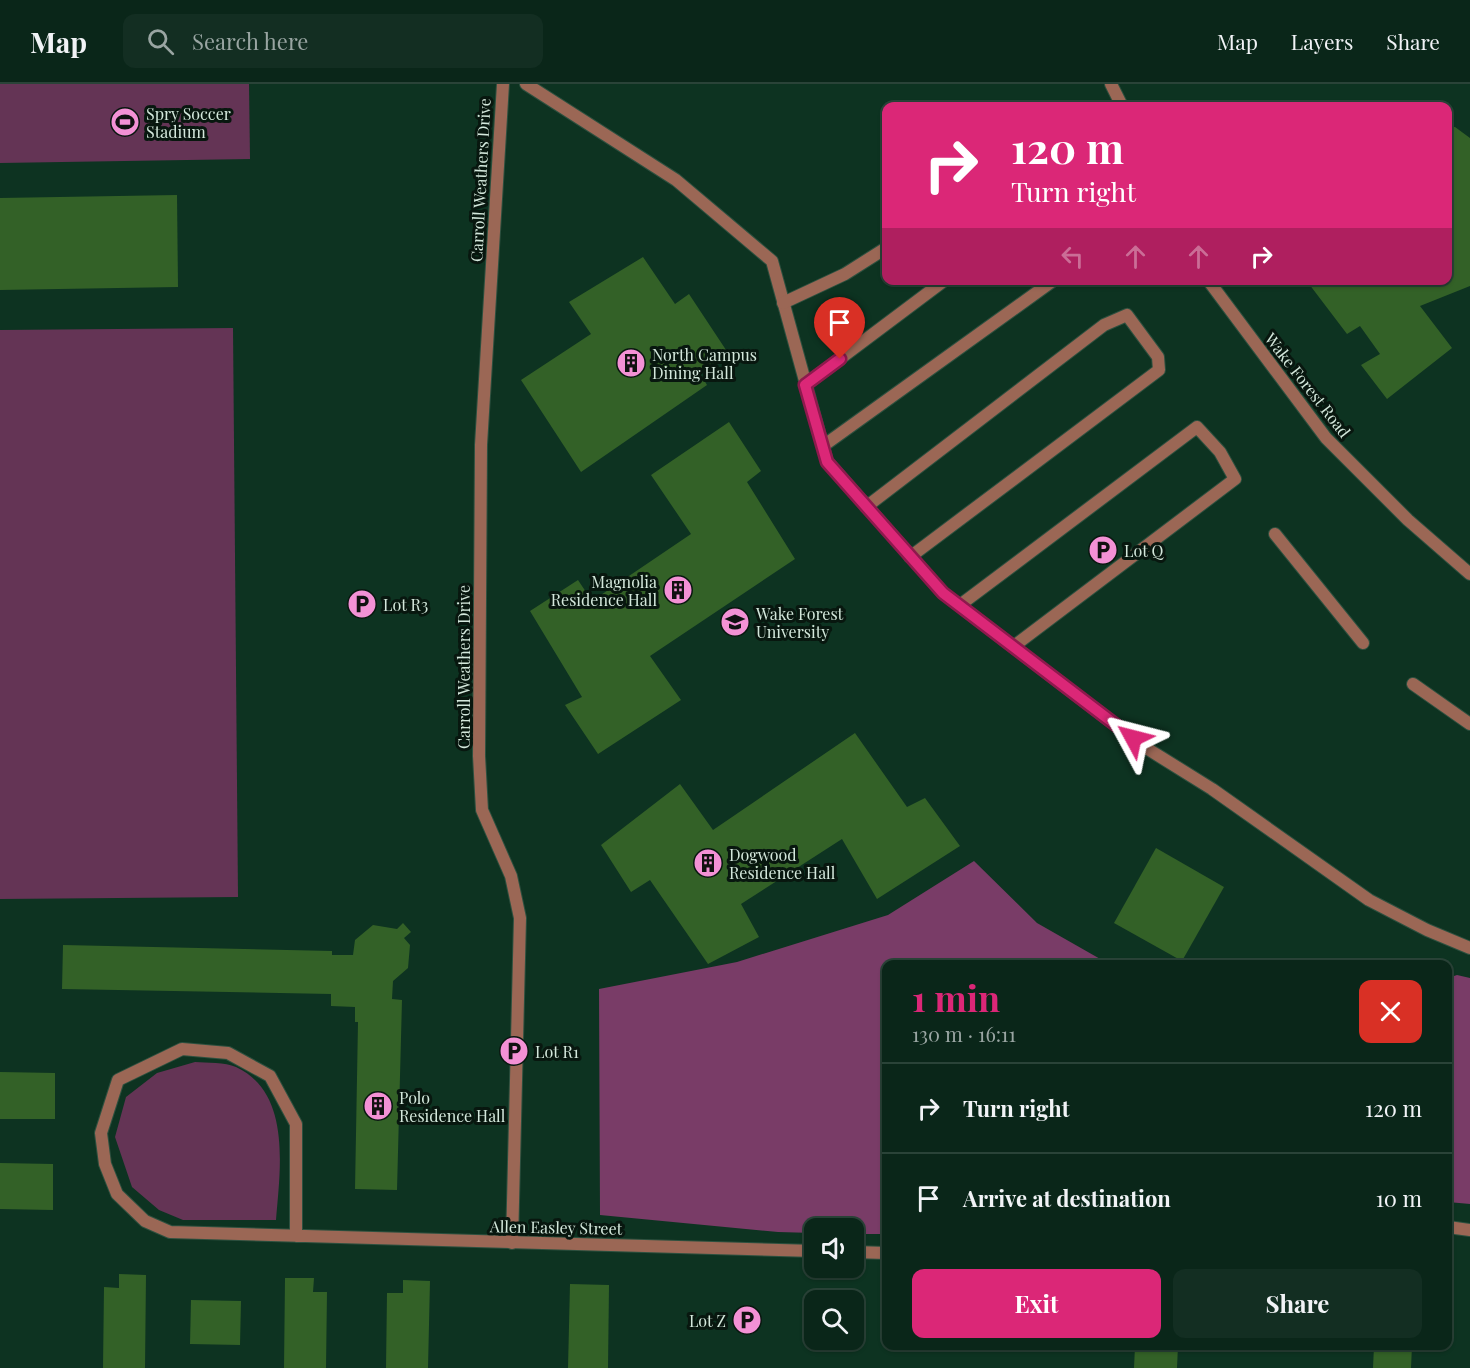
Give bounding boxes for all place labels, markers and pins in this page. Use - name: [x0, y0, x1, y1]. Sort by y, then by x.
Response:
- place label: Spry Soccer Stadium: [146, 103, 231, 142]
- sports icon: Spry Soccer Stadium: [109, 106, 141, 138]
- pin: [814, 297, 865, 359]
- place label: North Campus Dining Hall: [652, 344, 757, 383]
- building icon: North Campus Dining Hall: [615, 347, 647, 379]
- parking icon: Lot Q: [1087, 534, 1119, 566]
- place label: Lot Q: [1124, 540, 1165, 561]
- place label: Magnolia Residence Hall: [551, 571, 657, 610]
- building icon: Magnolia Residence Hall: [662, 574, 694, 606]
- parking icon: Lot R3: [346, 588, 378, 620]
- place label: Lot R3: [383, 594, 428, 615]
- place label: Wake Forest University: [755, 603, 844, 642]
- school or university icon: Wake Forest University: [719, 606, 751, 638]
- place label: Dogwood Residence Hall: [729, 844, 836, 883]
- building icon: Dogwood Residence Hall: [692, 847, 724, 879]
- parking icon: Lot R1: [498, 1035, 530, 1067]
- place label: Lot R1: [535, 1041, 579, 1062]
- place label: Polo Residence Hall: [399, 1087, 506, 1126]
- building icon: Polo Residence Hall: [362, 1090, 394, 1122]
- parking icon: Lot Z: [731, 1304, 763, 1336]
- place label: Lot Z: [689, 1310, 726, 1331]

